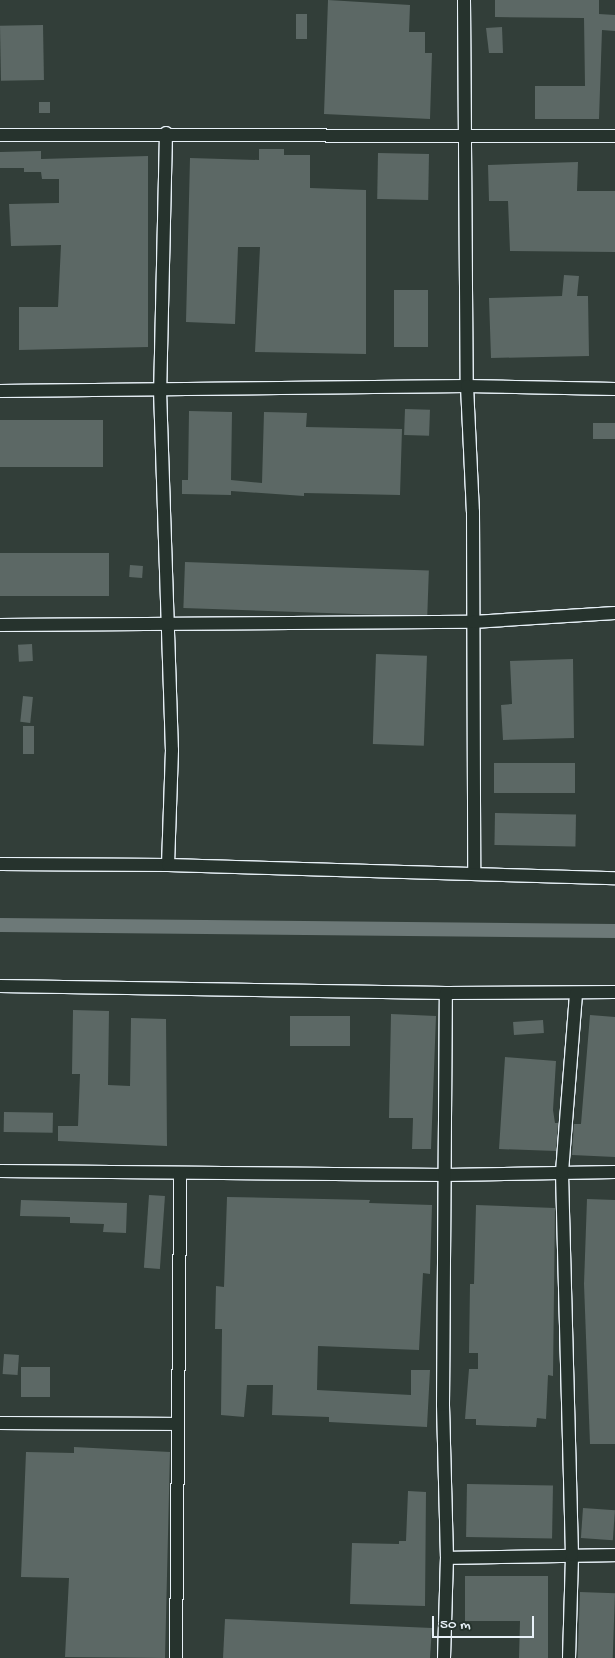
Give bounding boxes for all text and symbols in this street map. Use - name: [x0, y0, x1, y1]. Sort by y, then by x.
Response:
- scale bar: [435, 1606, 538, 1638]
- text: 50 m: [440, 1616, 471, 1634]

